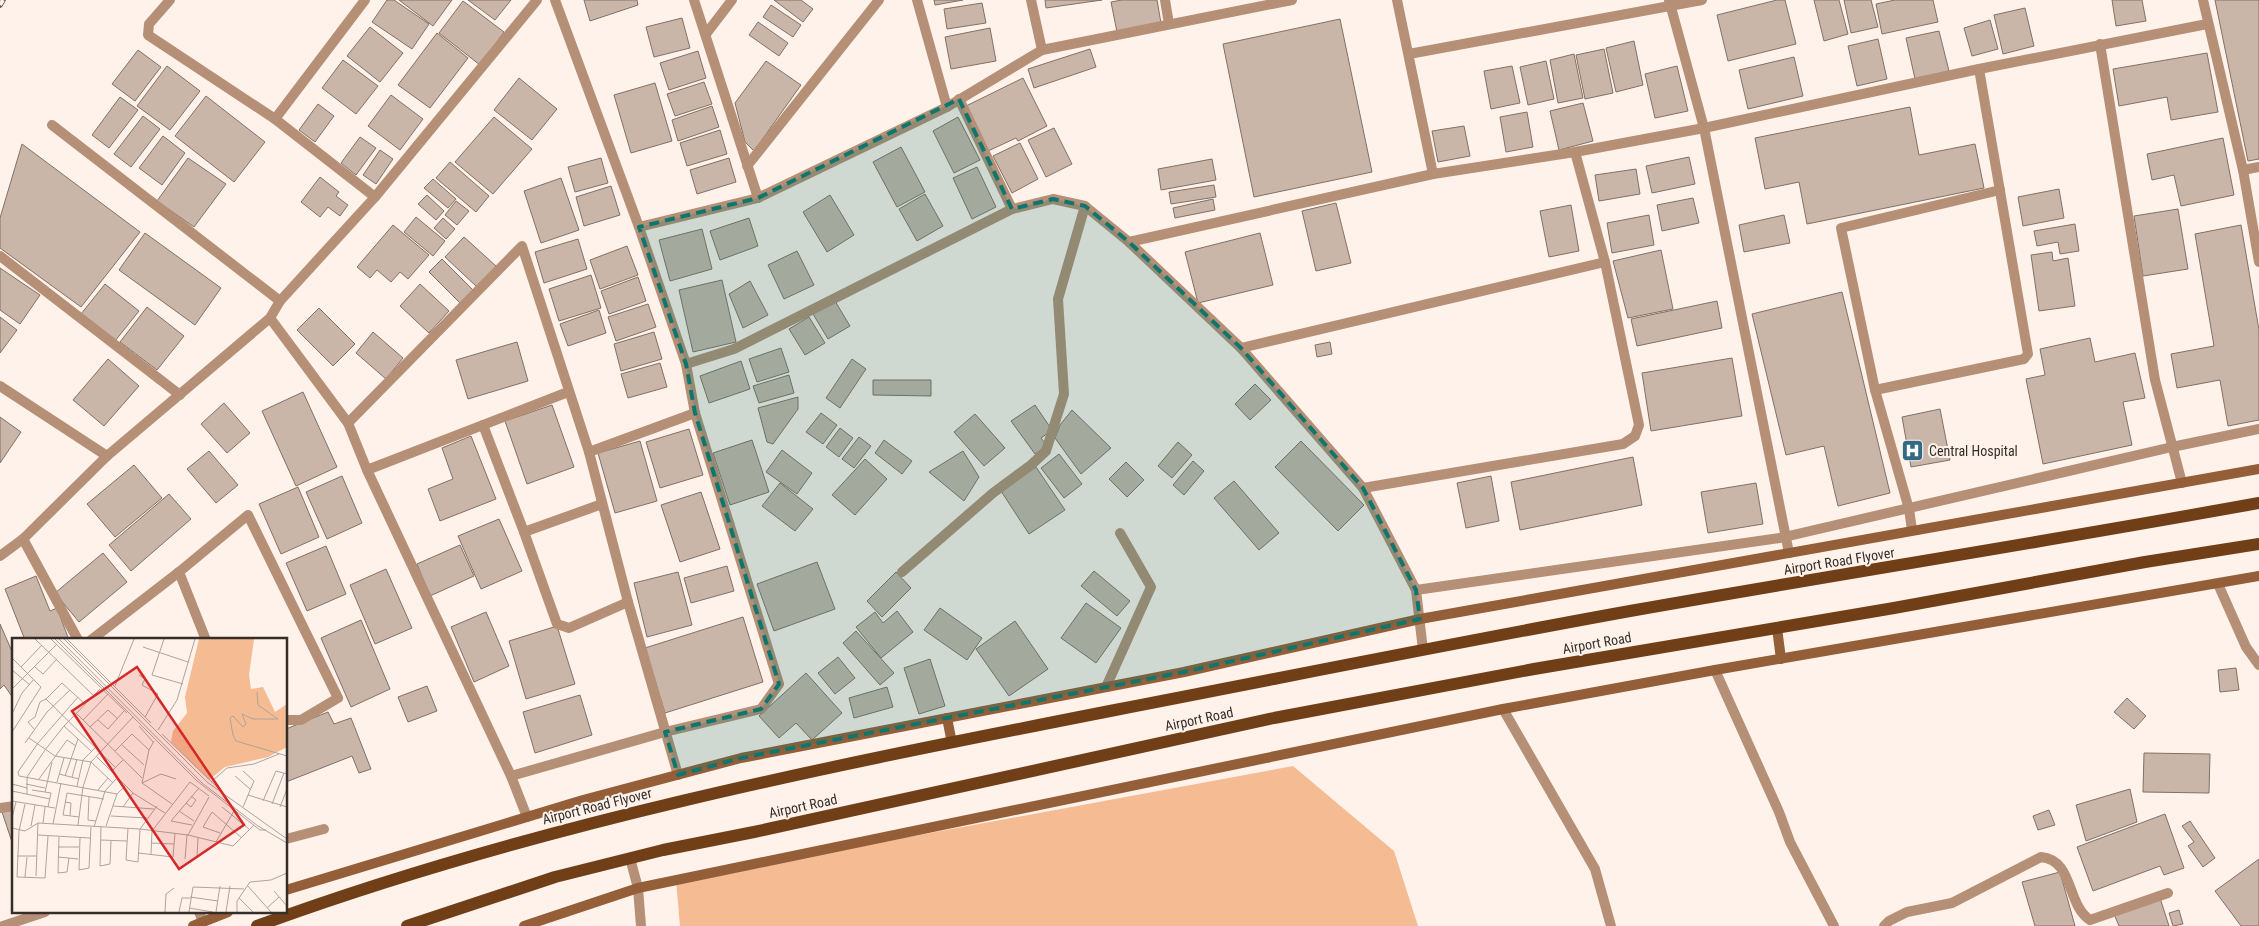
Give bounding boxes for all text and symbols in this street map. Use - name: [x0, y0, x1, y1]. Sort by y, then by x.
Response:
- hospital icon: Central Hospital: [1901, 439, 1925, 463]
- place label: Central Hospital: [1929, 443, 2018, 459]
- street label: Airport Road Flyover: [1782, 544, 1896, 578]
- street label: Airport Road: [1561, 629, 1633, 657]
- inset map: [12, 638, 288, 914]
- street label: Airport Road: [1163, 704, 1235, 734]
- street label: Airport Road Flyover: [541, 785, 653, 827]
- street label: Airport Road: [767, 791, 839, 821]

